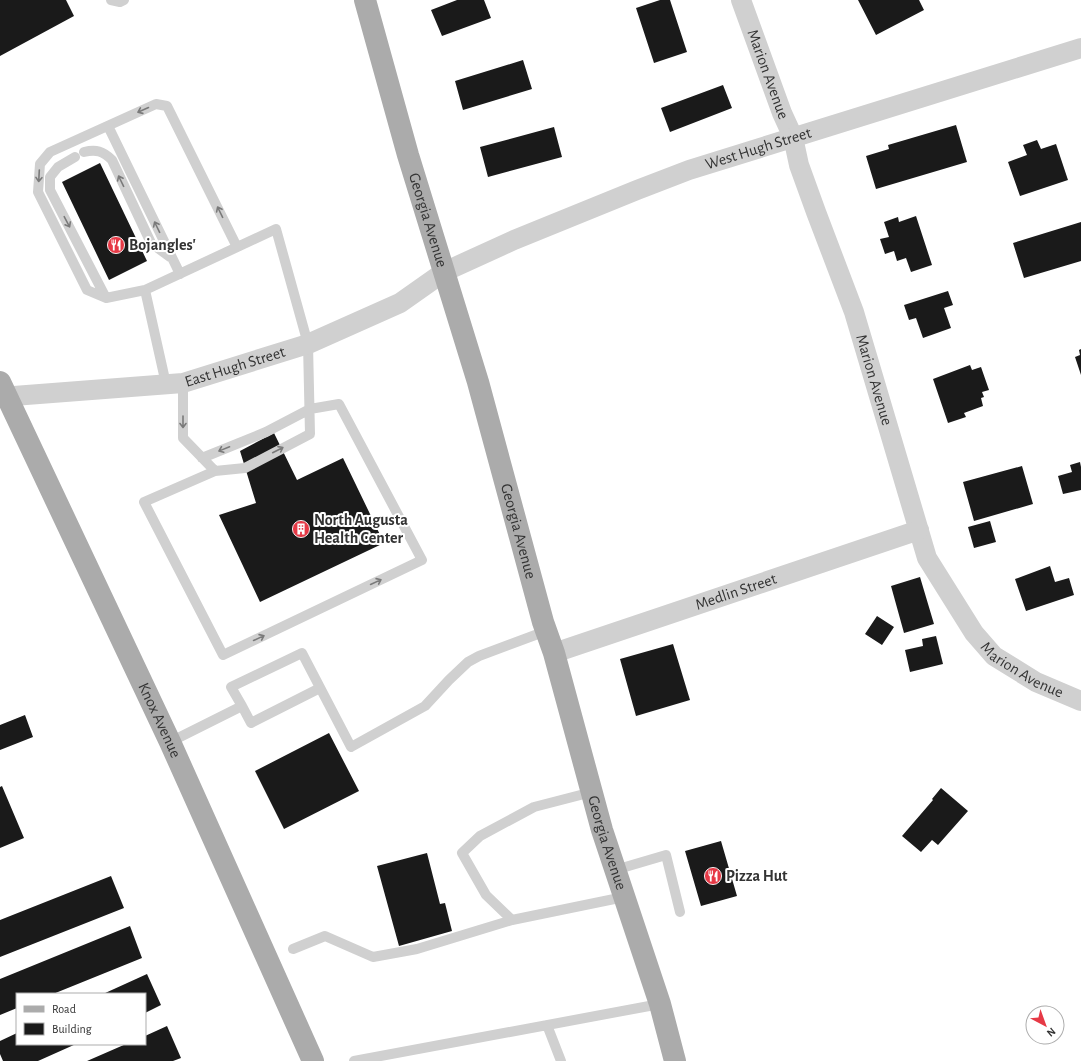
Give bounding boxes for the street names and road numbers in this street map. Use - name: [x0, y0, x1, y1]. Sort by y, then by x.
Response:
- street label: Marion Avenue: [744, 27, 792, 122]
- street label: West Hugh Street: [703, 124, 813, 172]
- street label: Georgia Avenue: [406, 171, 450, 269]
- street label: Marion Avenue: [853, 333, 895, 427]
- street label: East Hugh Street: [183, 344, 287, 390]
- street label: Georgia Avenue: [498, 482, 539, 581]
- street label: Medlin Street: [693, 571, 779, 613]
- street label: Marion Avenue: [978, 639, 1066, 701]
- street label: Knox Avenue: [135, 680, 184, 760]
- street label: Georgia Avenue: [585, 794, 629, 892]

